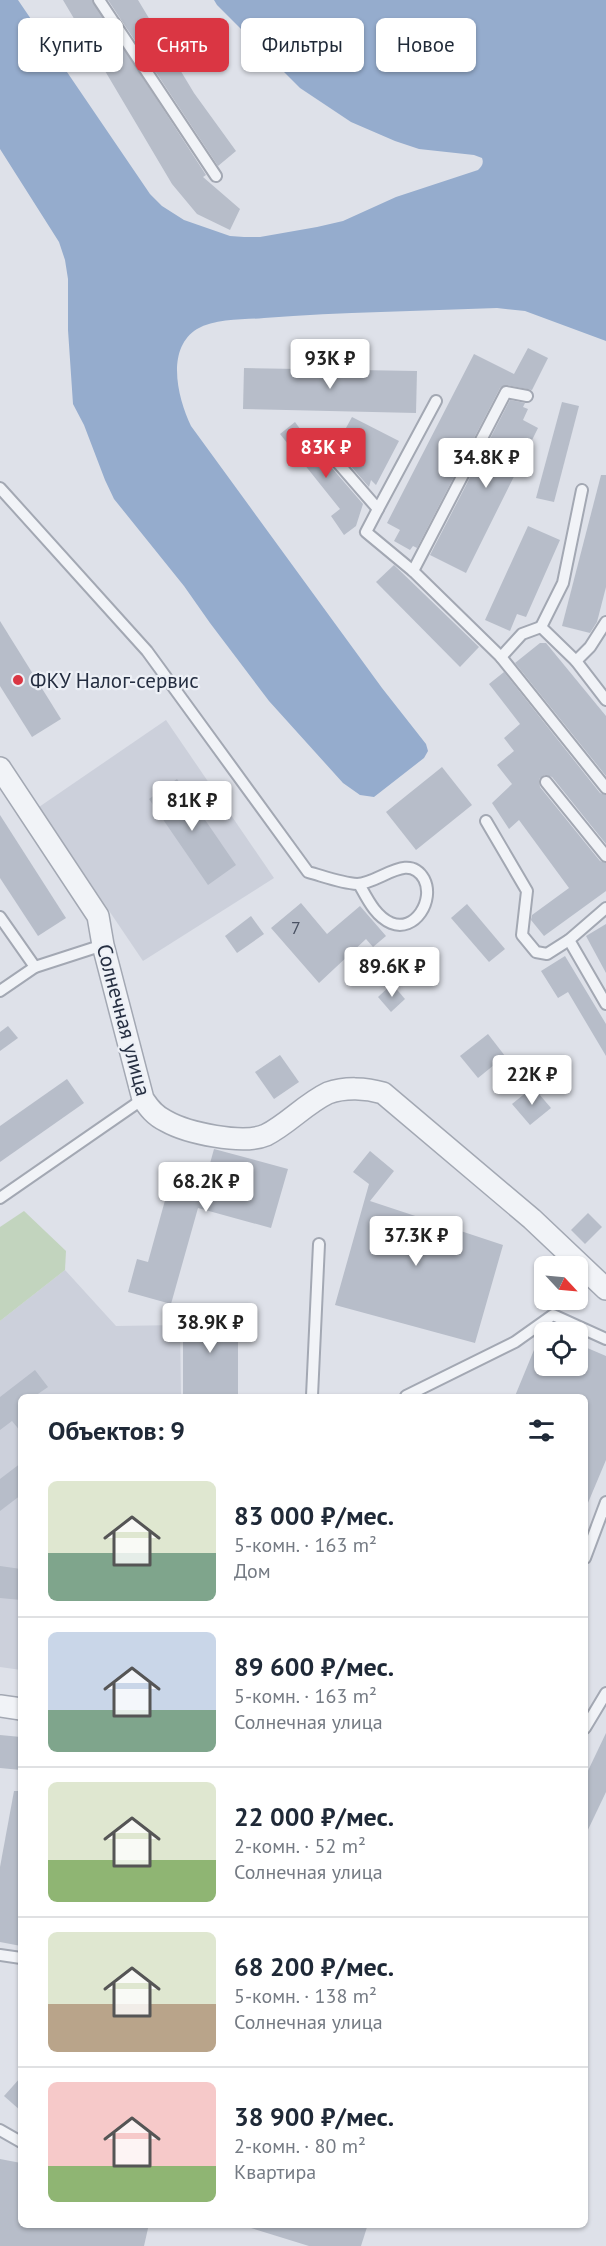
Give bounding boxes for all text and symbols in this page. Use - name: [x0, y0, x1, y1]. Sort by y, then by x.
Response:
- chip: Купить: [18, 18, 123, 72]
- chip: Снять: [135, 18, 229, 72]
- chip: Фильтры: [241, 18, 364, 72]
- chip: Новое: [376, 18, 476, 72]
- pin: 93K ₽: [288, 339, 372, 390]
- text: 93K ₽: [305, 345, 355, 371]
- pin: 83K ₽: [284, 428, 368, 479]
- text: 83K ₽: [301, 434, 351, 460]
- pin: 34.8K ₽: [431, 438, 541, 489]
- text: 34.8K ₽: [452, 444, 520, 470]
- place label: ФКУ Налог-сервис: [30, 667, 199, 694]
- marker: ФКУ Налог-сервис: [11, 673, 25, 687]
- pin: 81K ₽: [150, 781, 234, 832]
- text: 81K ₽: [167, 787, 217, 813]
- house number: 7: [291, 916, 301, 939]
- street label: Солнечная улица: [91, 941, 157, 1099]
- pin: 89.6K ₽: [337, 947, 447, 998]
- text: 89.6K ₽: [358, 953, 426, 979]
- pin: 22K ₽: [490, 1055, 574, 1106]
- text: 22K ₽: [507, 1061, 557, 1087]
- pin: 68.2K ₽: [151, 1162, 261, 1213]
- text: 68.2K ₽: [172, 1168, 240, 1194]
- pin: 37.3K ₽: [361, 1216, 471, 1267]
- text: 37.3K ₽: [384, 1222, 448, 1248]
- north arrow: [534, 1256, 588, 1310]
- map controls: [534, 1256, 588, 1376]
- pin: 38.9K ₽: [155, 1303, 265, 1354]
- text: 38.9K ₽: [176, 1309, 244, 1335]
- button: locate: [534, 1322, 588, 1376]
- text: Объектов: 9: [48, 1414, 185, 1447]
- icon: filters: [525, 1414, 558, 1447]
- text: 83 000 ₽/мес.: [234, 1499, 394, 1532]
- icon: home: [96, 1505, 168, 1577]
- text: 5-комн. · 163 m²: [234, 1532, 377, 1558]
- text: Дом: [234, 1558, 271, 1584]
- text: 89 600 ₽/мес.: [234, 1650, 394, 1683]
- icon: home: [96, 1656, 168, 1728]
- text: 5-комн. · 163 m²: [234, 1683, 377, 1709]
- text: Солнечная улица: [234, 1709, 383, 1735]
- text: 22 000 ₽/мес.: [234, 1800, 394, 1833]
- icon: home: [96, 1806, 168, 1878]
- text: 2-комн. · 52 m²: [234, 1833, 366, 1859]
- text: Солнечная улица: [234, 1859, 383, 1885]
- text: 68 200 ₽/мес.: [234, 1950, 394, 1983]
- icon: home: [96, 1956, 168, 2028]
- text: 5-комн. · 138 m²: [234, 1983, 377, 2009]
- text: Солнечная улица: [234, 2009, 383, 2035]
- text: 38 900 ₽/мес.: [234, 2100, 394, 2133]
- icon: home: [96, 2106, 168, 2178]
- text: 2-комн. · 80 m²: [234, 2133, 366, 2159]
- text: Квартира: [234, 2159, 316, 2185]

